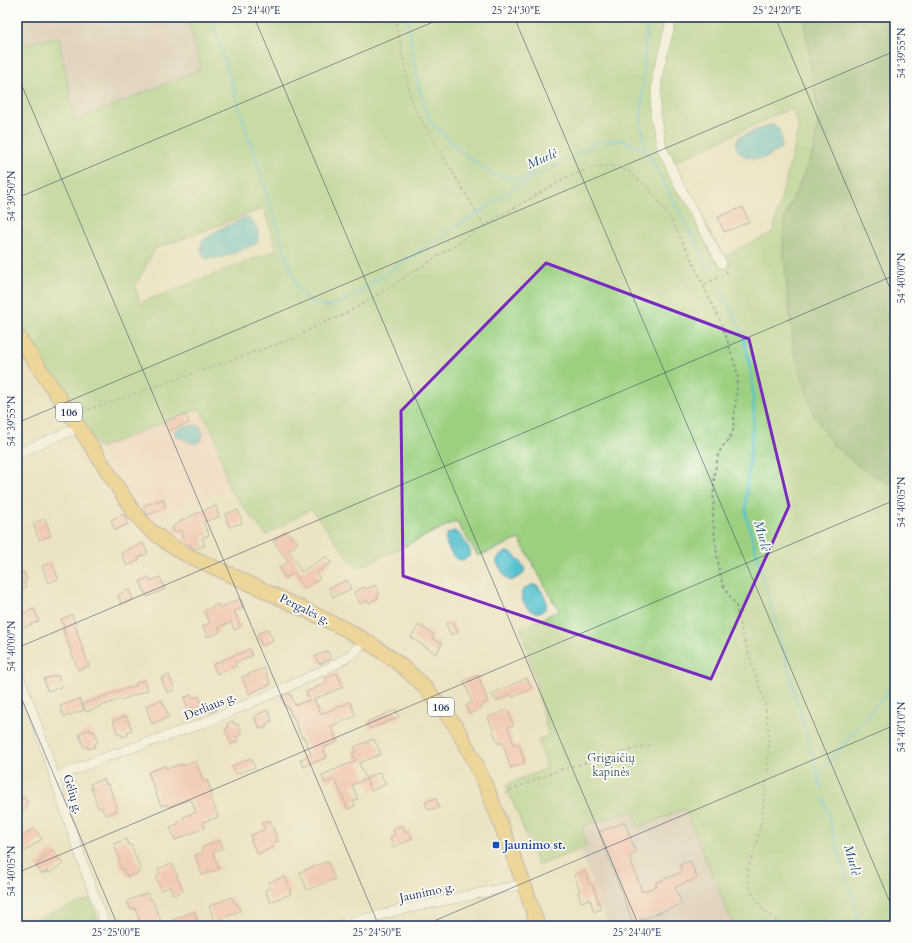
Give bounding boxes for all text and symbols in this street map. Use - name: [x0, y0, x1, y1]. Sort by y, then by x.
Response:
- text: 25°24'40"E: [232, 4, 280, 18]
- text: 25°24'30"E: [492, 4, 540, 18]
- text: 25°24'20"E: [753, 4, 801, 18]
- text: 54°39'55"N: [895, 27, 909, 78]
- water label: Murlė: [524, 144, 561, 174]
- text: 54°39'50"N: [5, 170, 19, 221]
- text: 54°40'00"N: [895, 252, 909, 303]
- text: 54°39'55"N: [5, 395, 19, 446]
- road number: 106: [56, 403, 82, 421]
- text: 54°40'05"N: [895, 476, 909, 527]
- water label: Murlė: [749, 518, 775, 554]
- street label: Pergalės g.: [277, 590, 333, 628]
- text: 54°40'00"N: [5, 620, 19, 671]
- street label: Derliaus g.: [182, 688, 238, 724]
- road number: 106: [428, 698, 454, 716]
- text: 54°40'10"N: [895, 701, 909, 752]
- park label: Grigaičių kapinės: [587, 750, 635, 780]
- street label: Gėlių g.: [59, 772, 87, 816]
- place label: Jaunimo st.: [502, 837, 566, 853]
- marker: Jaunimo st.: [491, 840, 501, 850]
- water label: Murlė: [839, 842, 865, 879]
- text: 54°40'05"N: [5, 845, 19, 896]
- street label: Jaunimo g.: [396, 878, 456, 906]
- text: 25°25'00"E: [92, 926, 140, 940]
- text: 25°24'50"E: [353, 926, 401, 940]
- text: 25°24'40"E: [613, 926, 661, 940]

